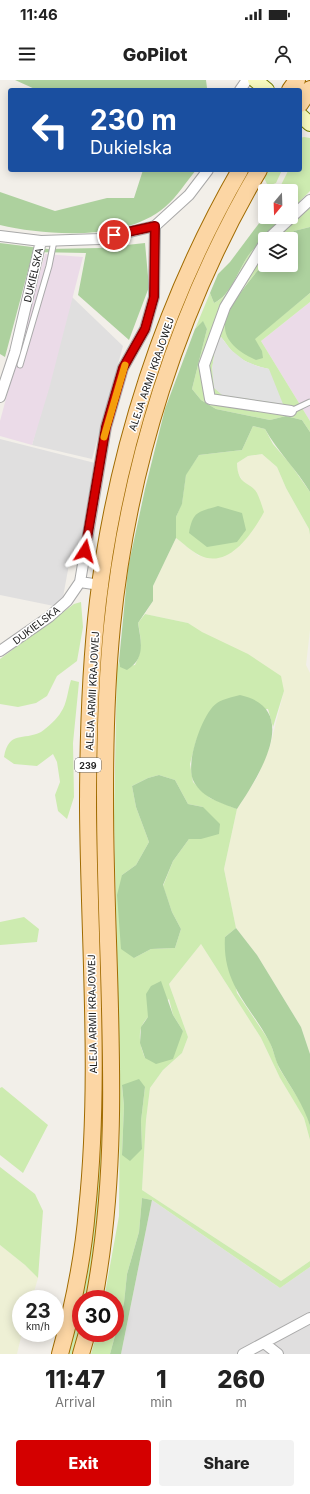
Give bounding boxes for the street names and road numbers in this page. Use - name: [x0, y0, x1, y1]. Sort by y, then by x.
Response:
- street label: DUKIELSKA: [21, 246, 45, 304]
- street label: ALEJA ARMII KRAJOWEJ: [126, 316, 176, 432]
- street label: DUKIELSKA: [10, 603, 62, 647]
- street label: ALEJA ARMII KRAJOWEJ: [83, 631, 101, 751]
- road number: 239: [75, 758, 101, 772]
- street label: ALEJA ARMII KRAJOWEJ: [85, 954, 99, 1074]

